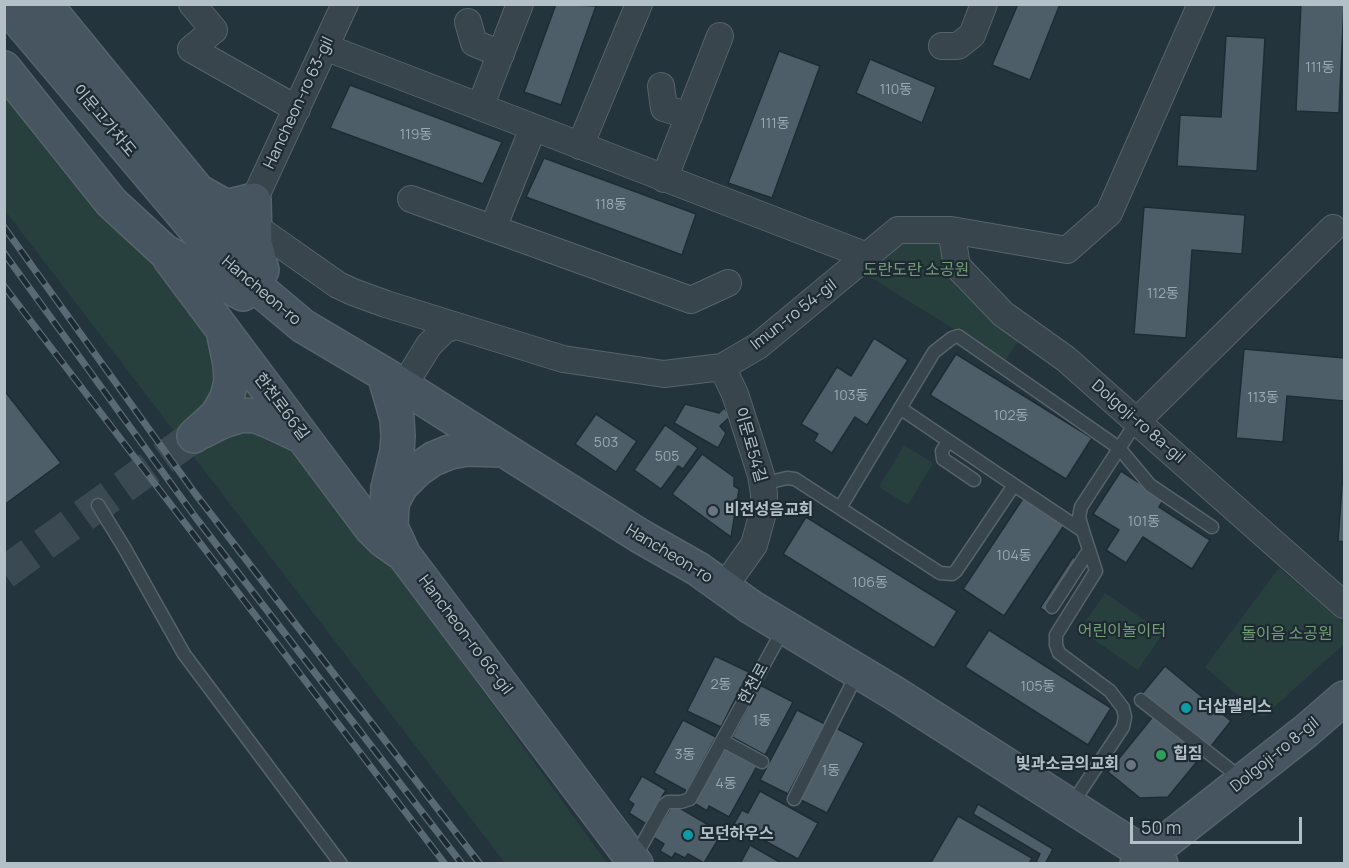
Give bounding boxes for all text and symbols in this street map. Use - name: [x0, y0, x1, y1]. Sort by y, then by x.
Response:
- street label: Hancheon-ro 63-gil: [260, 34, 338, 172]
- house number: 111동: [1305, 60, 1335, 76]
- street label: 이문고가차도: [68, 81, 140, 161]
- house number: 110동: [880, 82, 912, 98]
- house number: 111동: [760, 116, 790, 132]
- house number: 119동: [400, 127, 432, 143]
- house number: 118동: [595, 197, 627, 213]
- street label: Hancheon-ro: [217, 252, 305, 330]
- park label: 도란도란 소공원: [863, 261, 969, 281]
- street label: Imun-ro 54-gil: [747, 276, 841, 354]
- house number: 112동: [1147, 286, 1179, 302]
- street label: 한천로66길: [250, 370, 312, 444]
- street label: Dolgoji-ro 8a-gil: [1087, 376, 1189, 468]
- house number: 103동: [834, 388, 868, 404]
- house number: 113동: [1247, 390, 1279, 406]
- street label: 이문로54길: [730, 405, 770, 485]
- house number: 102동: [994, 408, 1028, 424]
- house number: 503: [594, 435, 618, 451]
- house number: 505: [655, 449, 679, 465]
- place label: 비전성음교회: [725, 501, 813, 521]
- marker: 비전성음교회: [706, 504, 720, 518]
- house number: 101동: [1128, 514, 1160, 530]
- street label: Hancheon-ro: [622, 521, 716, 587]
- house number: 104동: [996, 548, 1032, 564]
- street label: Hancheon-ro 66-gil: [414, 572, 516, 698]
- house number: 106동: [852, 575, 888, 591]
- park label: 어린이놀이터: [1078, 622, 1166, 642]
- park label: 돌이음 소공원: [1241, 625, 1333, 645]
- street label: 한천로: [735, 660, 773, 708]
- house number: 2동: [711, 677, 731, 693]
- house number: 105동: [1021, 679, 1055, 695]
- place label: 더샵팰리스: [1198, 698, 1272, 718]
- marker: 더샵팰리스: [1179, 701, 1193, 715]
- house number: 1동: [753, 713, 771, 729]
- street label: Dolgoji-ro 8-gil: [1227, 713, 1323, 797]
- place label: 힙짐: [1173, 745, 1202, 765]
- house number: 3동: [675, 747, 695, 763]
- marker: 힙짐: [1154, 748, 1168, 762]
- place label: 빛과소금의교회: [1016, 755, 1119, 775]
- marker: 빛과소금의교회: [1124, 758, 1138, 772]
- house number: 1동: [822, 763, 840, 779]
- house number: 4동: [715, 776, 737, 792]
- scale bar: [1133, 805, 1306, 843]
- text: 50 m: [1141, 815, 1181, 839]
- place label: 모던하우스: [700, 825, 774, 845]
- marker: 모던하우스: [681, 828, 695, 842]

